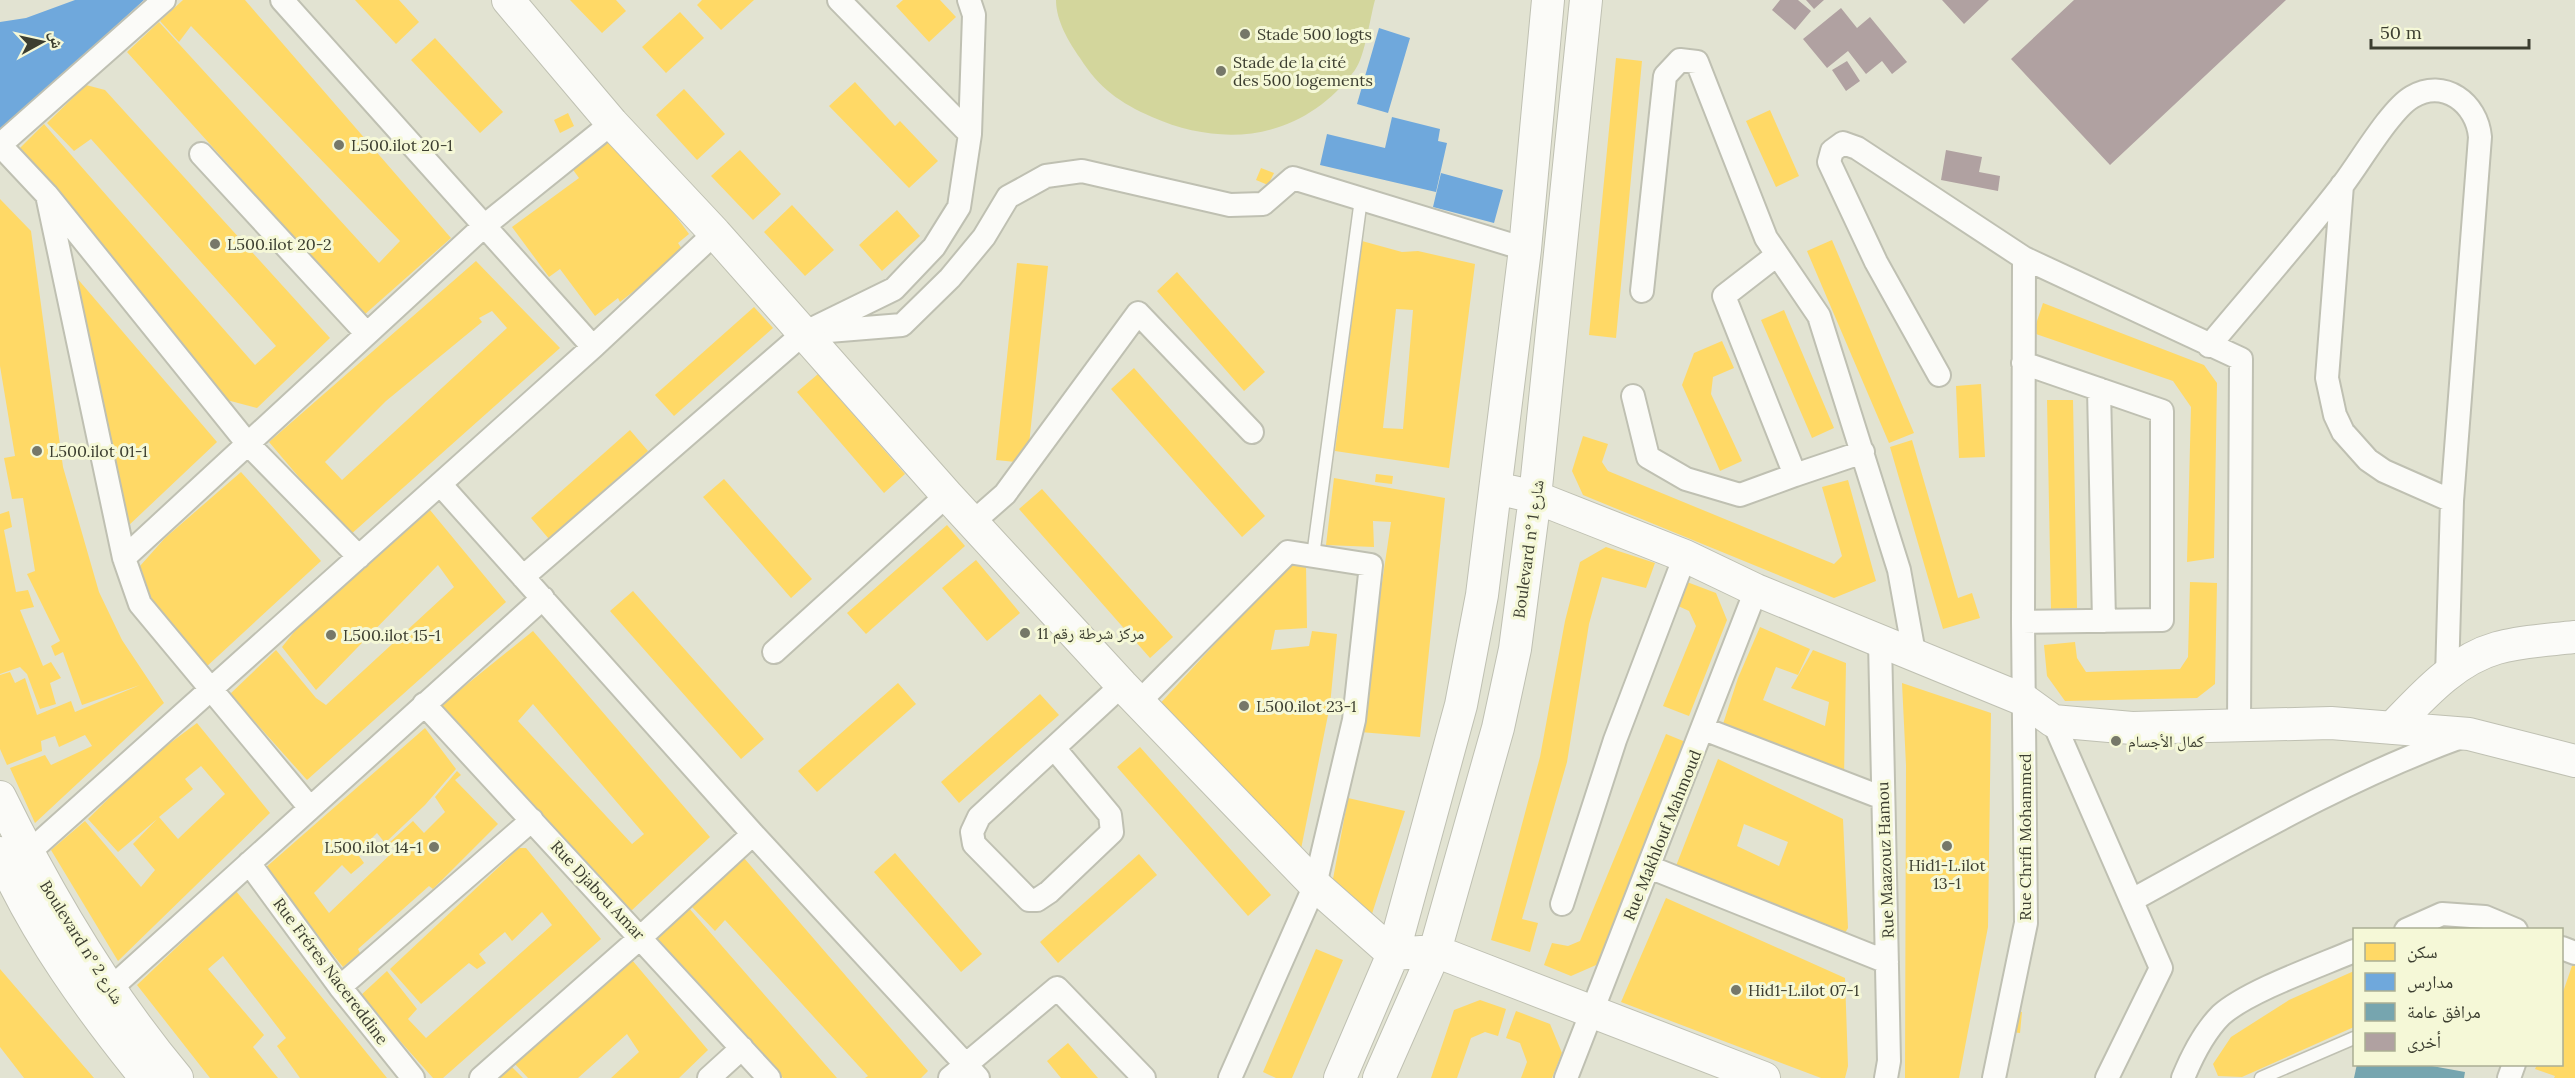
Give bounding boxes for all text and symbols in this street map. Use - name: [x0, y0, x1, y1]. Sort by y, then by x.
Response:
- north arrow: [12, 12, 72, 72]
- scale bar: [2371, 12, 2528, 50]
- text: 50 m: [2380, 21, 2422, 44]
- place label: Stade 500 logts: [1257, 24, 1372, 44]
- marker: Stade 500 logts: [1238, 27, 1252, 41]
- text: ش: [46, 30, 68, 50]
- place label: Stade de la cité des 500 logements: [1233, 52, 1373, 90]
- marker: Stade de la cité des 500 logements: [1214, 64, 1228, 78]
- place label: L500.ilot 20-1: [351, 135, 453, 155]
- marker: L500.ilot 20-1: [332, 138, 346, 152]
- place label: L500.ilot 20-2: [227, 234, 332, 254]
- marker: L500.ilot 20-2: [208, 237, 222, 251]
- place label: L500.ilot 01-1: [49, 441, 148, 461]
- marker: L500.ilot 01-1: [30, 444, 44, 458]
- street label: Boulevard n° شارع 1: [1508, 479, 1549, 620]
- place label: مركز شرطة رقم 11: [1037, 623, 1144, 644]
- place label: L500.ilot 15-1: [343, 625, 441, 645]
- marker: مركز شرطة رقم 11: [1018, 626, 1032, 640]
- marker: L500.ilot 15-1: [324, 628, 338, 642]
- place label: L500.ilot 23-1: [1256, 696, 1357, 716]
- marker: L500.ilot 23-1: [1237, 699, 1251, 713]
- place label: كمال الأجسام: [2128, 731, 2204, 752]
- marker: كمال الأجسام: [2109, 734, 2123, 748]
- street label: Rue Makhlouf Mahmoud: [1619, 747, 1705, 923]
- street label: Rue Chrifi Mohammed: [2015, 753, 2035, 921]
- street label: Rue Maazouz Hamou: [1872, 781, 1898, 939]
- street label: Rue Djabou Amar: [547, 836, 649, 944]
- place label: L500.ilot 14-1: [324, 837, 422, 857]
- marker: Hid1-L.ilot 13-1: [1940, 839, 1954, 853]
- marker: L500.ilot 14-1: [427, 840, 441, 854]
- place label: Hid1-L.ilot 13-1: [1908, 855, 1986, 893]
- street label: Boulevard n° شارع 2: [35, 876, 128, 1008]
- street label: Rue Fréres Nacereddine: [269, 894, 393, 1049]
- legend: [2353, 928, 2563, 1066]
- text: سكن: [2407, 940, 2438, 963]
- text: مدارس: [2407, 970, 2453, 993]
- place label: Hid1-L.ilot 07-1: [1748, 980, 1859, 1000]
- marker: Hid1-L.ilot 07-1: [1729, 983, 1743, 997]
- text: مرافق عامة: [2407, 1000, 2481, 1023]
- text: أخرى: [2407, 1030, 2441, 1053]

